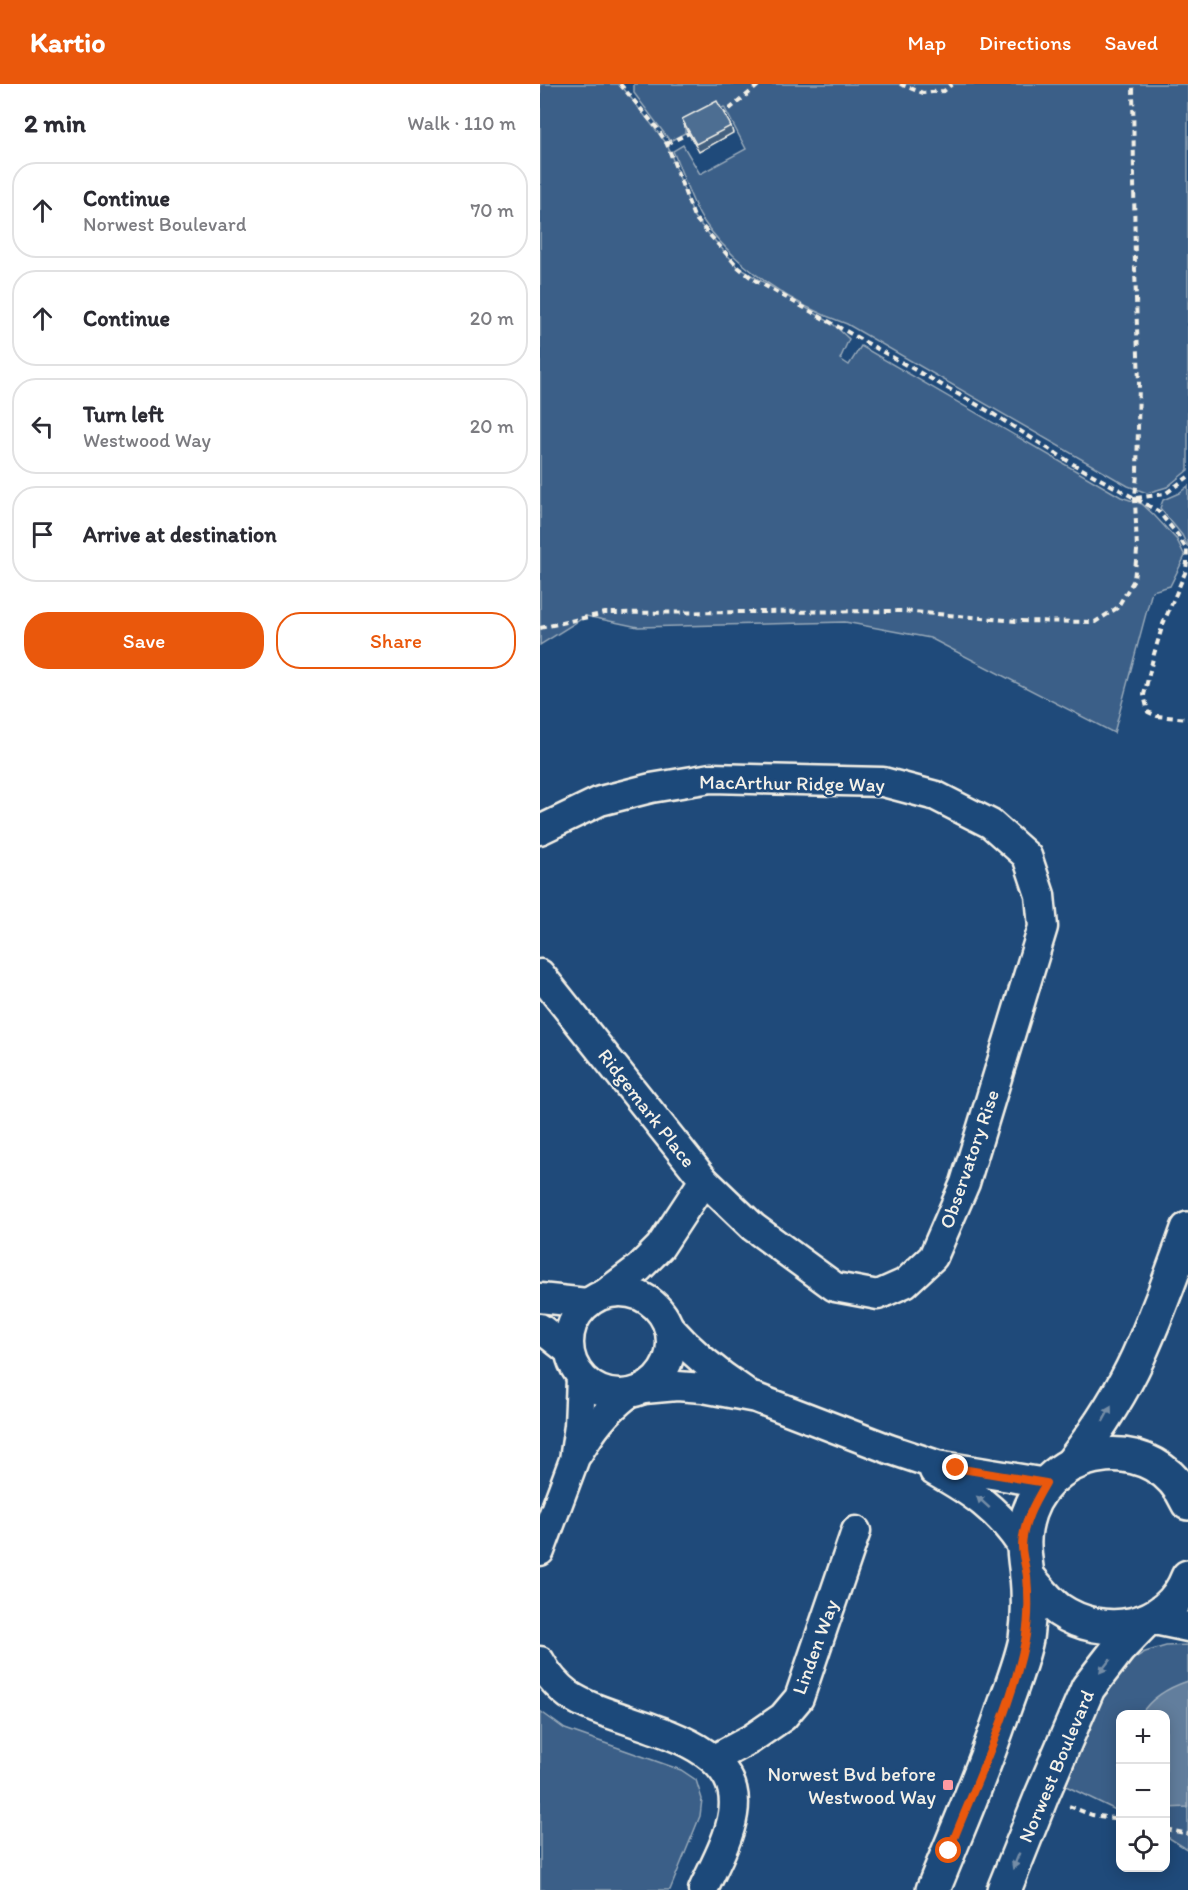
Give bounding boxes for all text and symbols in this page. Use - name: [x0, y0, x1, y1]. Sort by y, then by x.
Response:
- text: Kartio: [30, 25, 105, 59]
- text: Map: [908, 30, 946, 55]
- text: Directions: [979, 30, 1071, 55]
- text: Saved: [1104, 30, 1158, 55]
- text: 2 min: [24, 107, 86, 139]
- text: Walk · 110 m: [407, 111, 516, 135]
- text: Continue: [83, 185, 170, 212]
- icon: ahead: [26, 194, 59, 227]
- text: 70 m: [470, 198, 514, 222]
- text: Norwest Boulevard: [83, 212, 246, 236]
- icon: ahead: [26, 302, 59, 335]
- text: Continue: [83, 305, 170, 332]
- text: 20 m: [470, 306, 514, 330]
- text: Turn left: [83, 401, 164, 428]
- icon: left: [26, 410, 59, 443]
- text: 20 m: [470, 414, 514, 438]
- text: Westwood Way: [83, 428, 211, 452]
- icon: arrive: [26, 518, 59, 551]
- text: Arrive at destination: [83, 521, 277, 548]
- button: Save: [24, 612, 264, 669]
- button: Share: [276, 612, 516, 669]
- street label: MacArthur Ridge Way: [699, 769, 886, 797]
- street label: Ridgemark Place: [593, 1044, 701, 1172]
- street label: Observatory Rise: [934, 1086, 1004, 1232]
- one-way arrow: [1102, 1405, 1112, 1422]
- route end: [942, 1454, 968, 1480]
- one-way arrow: [976, 1496, 990, 1510]
- street label: Linden Way: [787, 1596, 843, 1698]
- one-way arrow: [1099, 1658, 1111, 1673]
- street label: Norwest Boulevard: [1013, 1686, 1099, 1846]
- map controls: [1116, 1710, 1170, 1872]
- button: +: [1116, 1710, 1170, 1764]
- place label: Norwest Bvd before Westwood Way: [767, 1762, 937, 1809]
- button: −: [1116, 1764, 1170, 1818]
- marker: Norwest Bvd before Westwood Way: [941, 1778, 955, 1792]
- button: locate: [1116, 1818, 1170, 1872]
- route start: [935, 1837, 961, 1863]
- one-way arrow: [1010, 1853, 1020, 1871]

